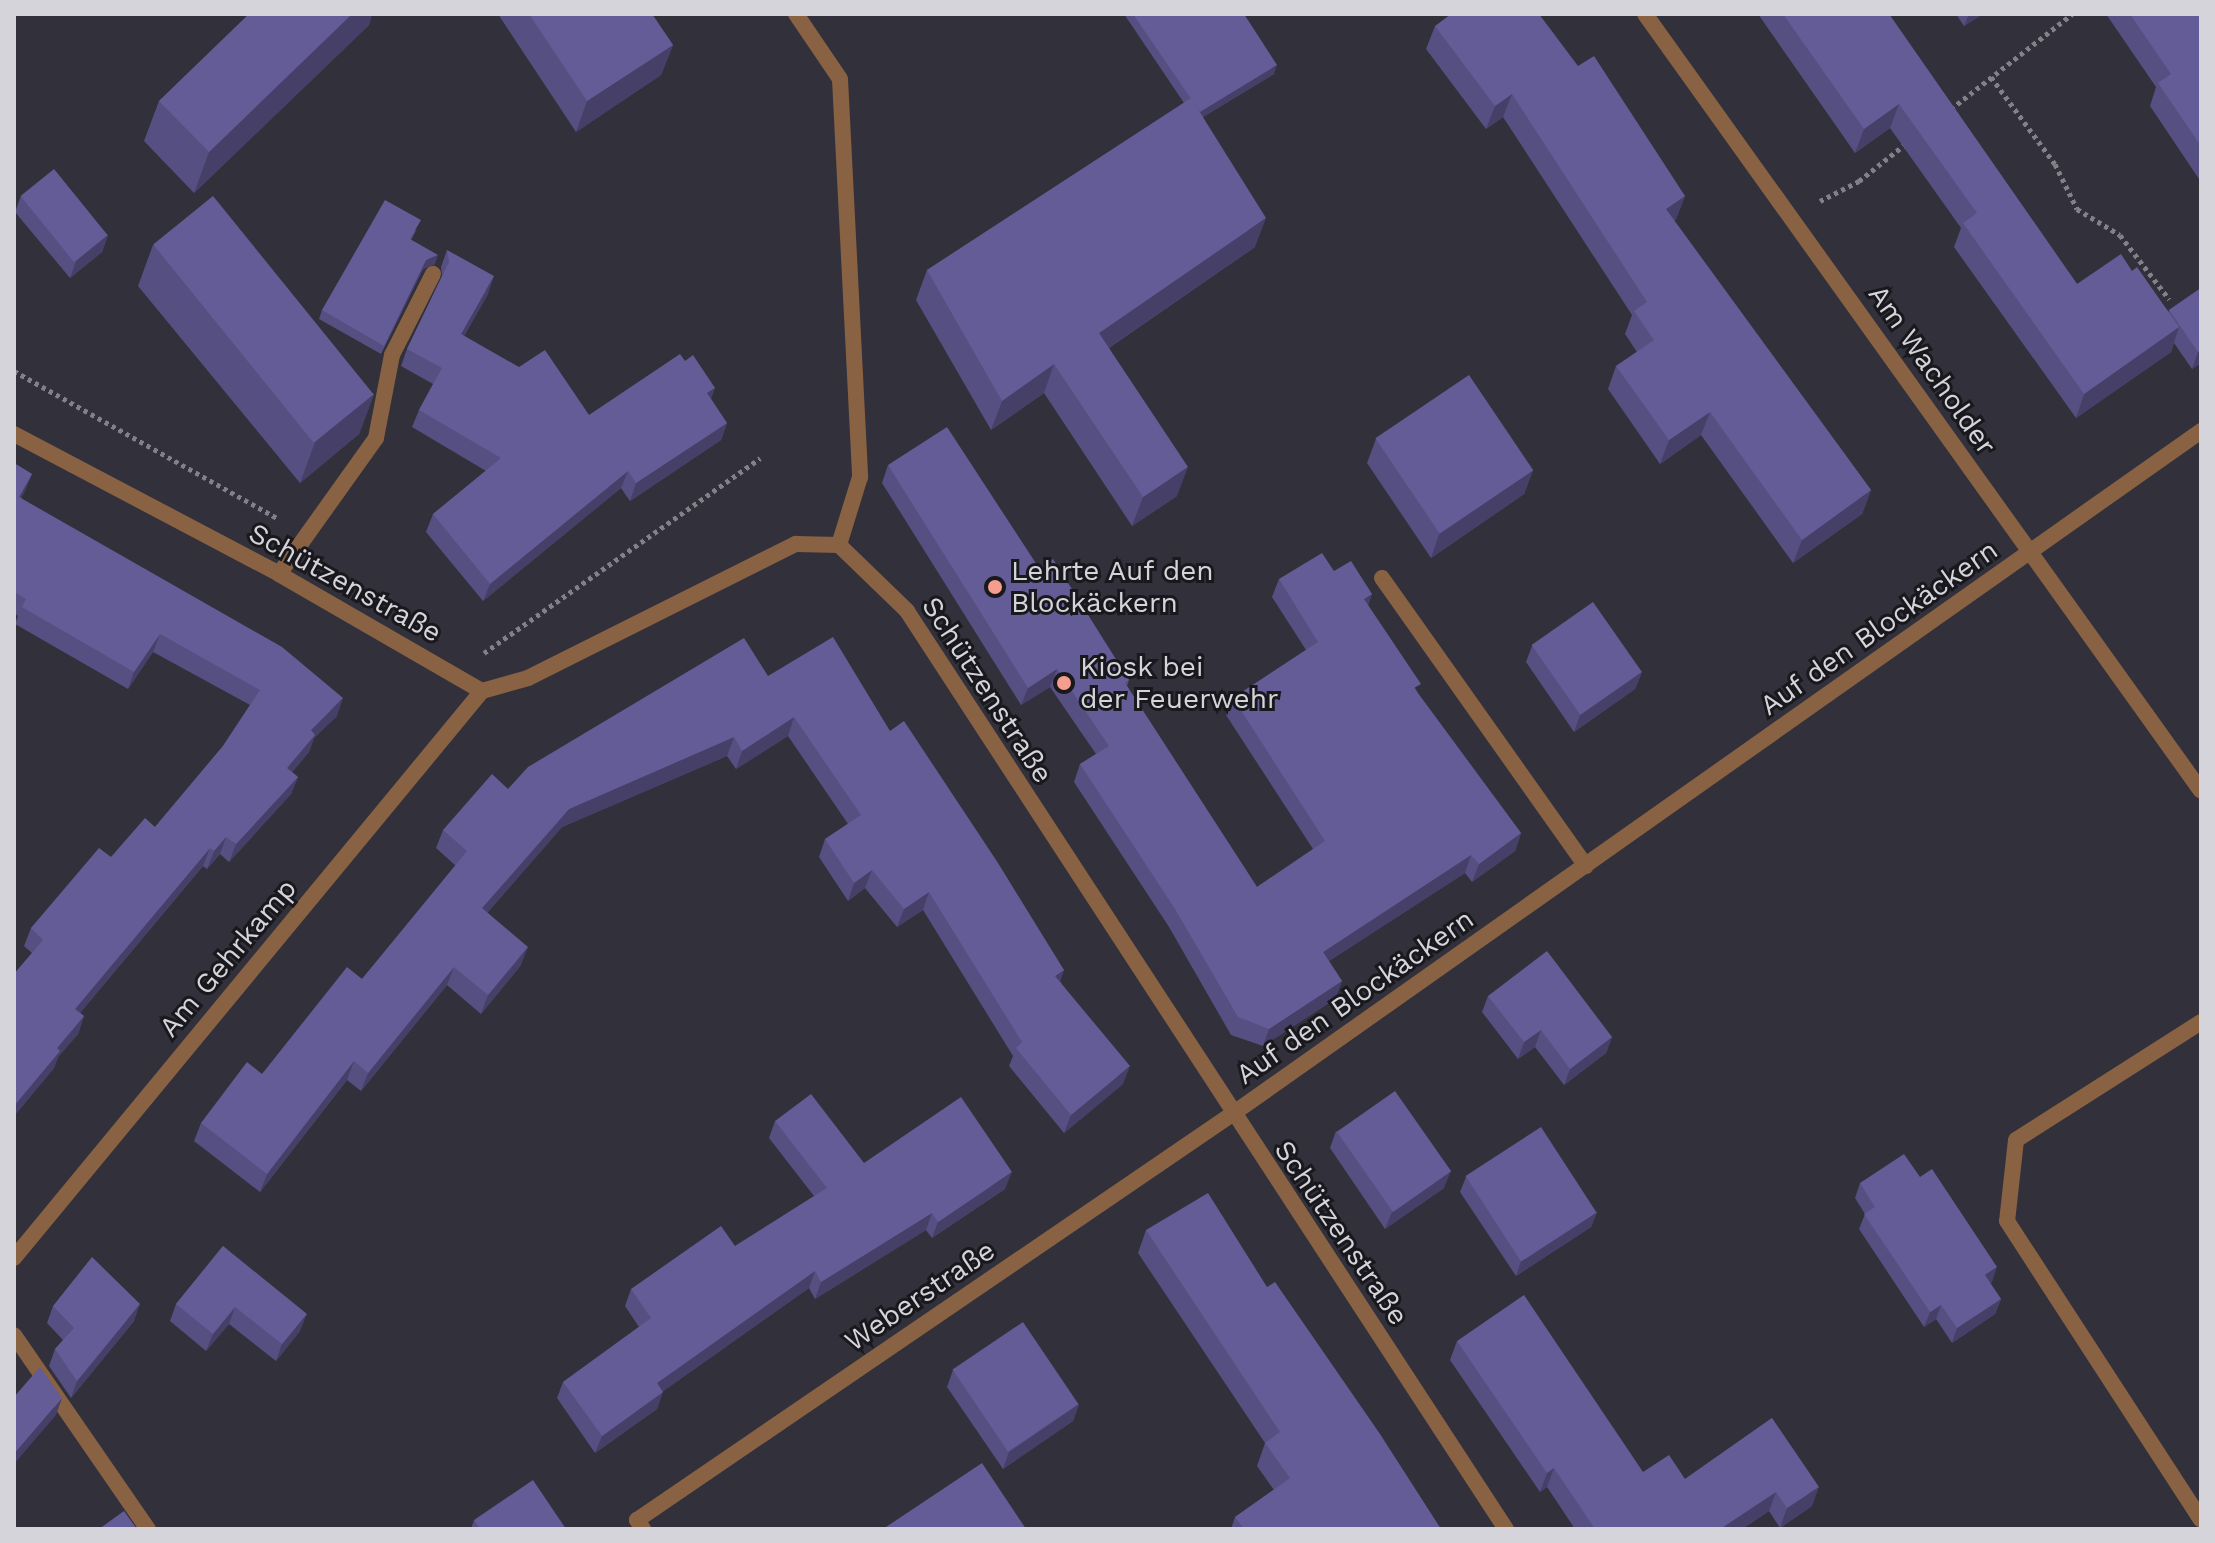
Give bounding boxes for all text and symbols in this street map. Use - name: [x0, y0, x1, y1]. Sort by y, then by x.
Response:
- street label: Am Wacholder: [1861, 279, 2003, 461]
- street label: Schützenstraße: [243, 516, 447, 650]
- street label: Auf den Blockäckern: [1753, 533, 2005, 723]
- place label: Lehrte Auf den Blockäckern: [1011, 554, 1216, 620]
- marker: Lehrte Auf den Blockäckern: [986, 578, 1004, 596]
- street label: Schützenstraße: [914, 591, 1060, 789]
- place label: Kiosk bei der Feuerwehr: [1080, 650, 1279, 716]
- marker: Kiosk bei der Feuerwehr: [1055, 674, 1073, 692]
- street label: Am Gehrkamp: [152, 872, 304, 1044]
- street label: Auf den Blockäckern: [1229, 902, 1481, 1092]
- street label: Schützenstraße: [1267, 1134, 1415, 1332]
- street label: Weberstraße: [839, 1234, 1001, 1358]

